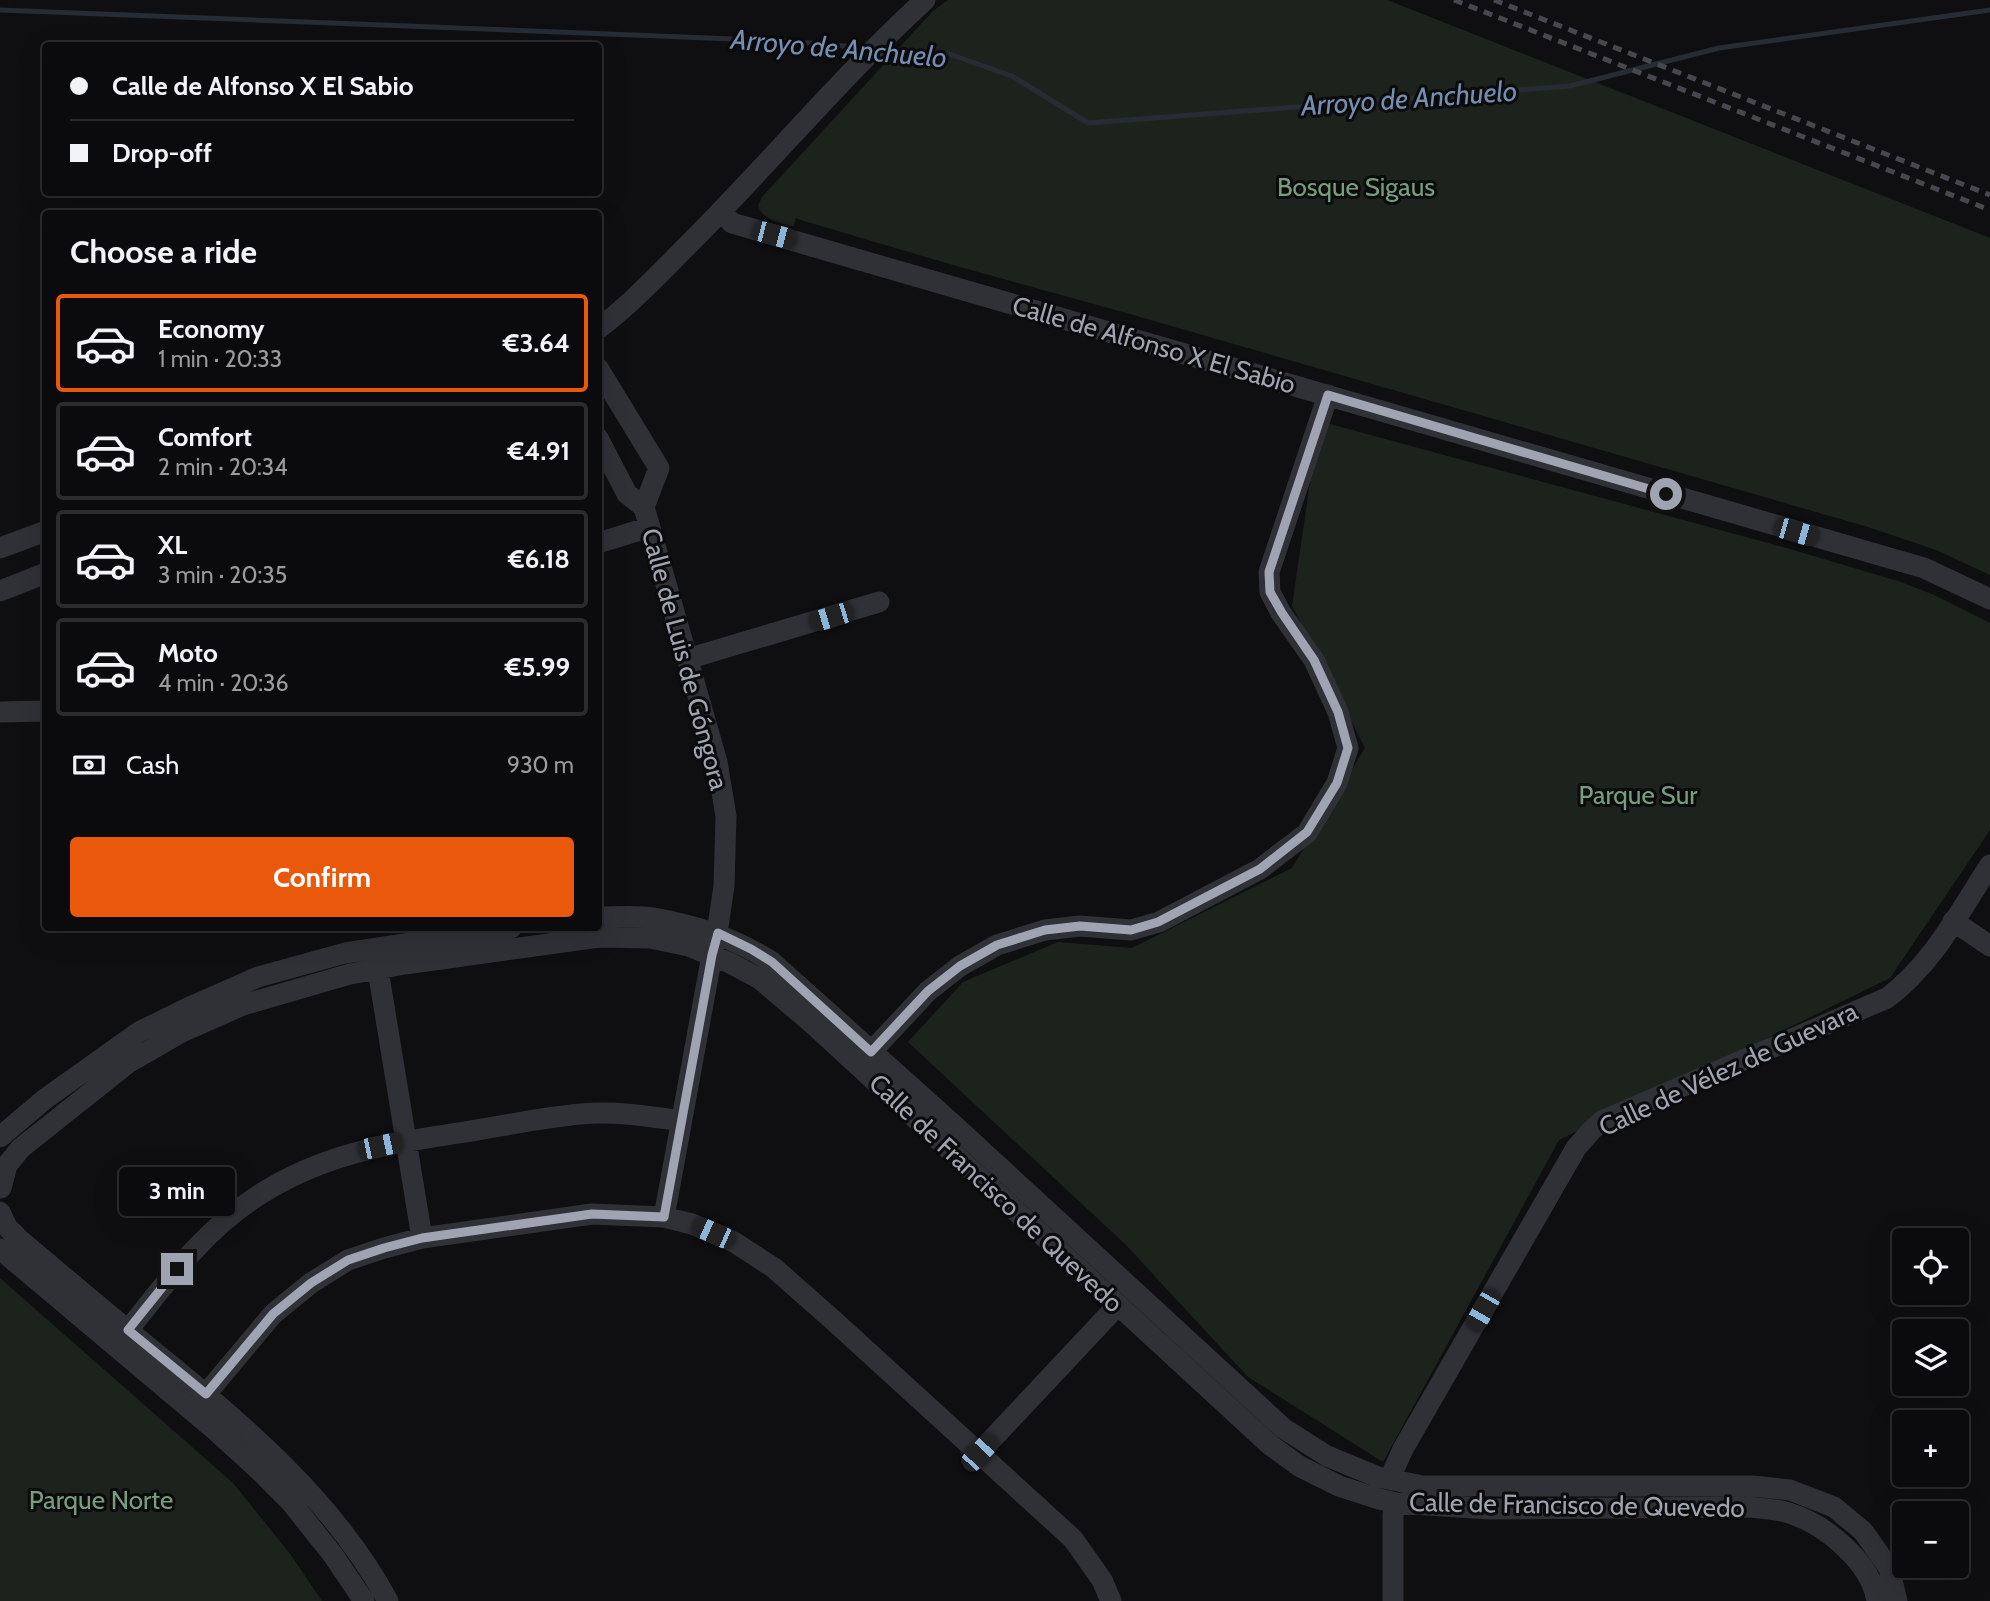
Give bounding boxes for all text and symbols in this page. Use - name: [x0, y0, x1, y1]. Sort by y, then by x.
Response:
- water label: Arroyo de Anchuelo: [728, 21, 948, 74]
- text: Calle de Alfonso X El Sabio: [112, 70, 413, 102]
- water label: Arroyo de Anchuelo: [1298, 73, 1518, 123]
- text: Drop-off: [112, 137, 212, 169]
- park label: Bosque Sigaus: [1277, 171, 1435, 203]
- car: [751, 219, 798, 251]
- text: Choose a ride: [70, 232, 257, 271]
- street label: Calle de Alfonso X El Sabio: [1009, 289, 1299, 401]
- icon: car: [74, 312, 137, 375]
- text: Economy: [158, 313, 264, 345]
- text: €3.64: [503, 327, 570, 359]
- text: 1 min · 20:33: [158, 345, 282, 373]
- icon: car: [74, 420, 137, 483]
- text: Comfort: [158, 421, 252, 453]
- text: €4.91: [508, 435, 570, 467]
- text: 2 min · 20:34: [158, 453, 288, 481]
- route start: [1650, 478, 1682, 510]
- car: [1773, 516, 1820, 548]
- street label: Calle de Luis de Góngora: [635, 525, 735, 794]
- icon: car: [74, 528, 137, 591]
- text: XL: [158, 529, 187, 561]
- text: €6.18: [508, 543, 570, 575]
- text: 3 min · 20:35: [158, 561, 287, 589]
- car: [808, 601, 855, 633]
- icon: car: [74, 636, 137, 699]
- text: Moto: [158, 637, 218, 669]
- text: €5.99: [505, 651, 570, 683]
- text: 4 min · 20:36: [158, 669, 289, 697]
- icon: cash: [70, 746, 108, 784]
- text: Cash: [126, 749, 179, 781]
- text: 930 m: [507, 751, 574, 779]
- park label: Parque Sur: [1578, 779, 1698, 811]
- button: Confirm: [70, 837, 574, 917]
- street label: Calle de Vélez de Guevara: [1594, 995, 1863, 1143]
- street label: Calle de Francisco de Quevedo: [862, 1067, 1130, 1319]
- car: [358, 1131, 403, 1161]
- callout: 3 min: [119, 1168, 235, 1216]
- text: 3 min: [149, 1177, 205, 1205]
- car: [690, 1215, 737, 1251]
- map controls: [1892, 1228, 1969, 1578]
- button: locate: [1892, 1228, 1969, 1305]
- route end: [161, 1253, 193, 1285]
- car: [1464, 1287, 1503, 1333]
- button: layers: [1892, 1319, 1969, 1396]
- button: +: [1892, 1410, 1969, 1487]
- car: [957, 1430, 1002, 1476]
- park label: Parque Norte: [29, 1484, 173, 1516]
- street label: Calle de Francisco de Quevedo: [1409, 1486, 1745, 1524]
- button: −: [1892, 1501, 1969, 1578]

